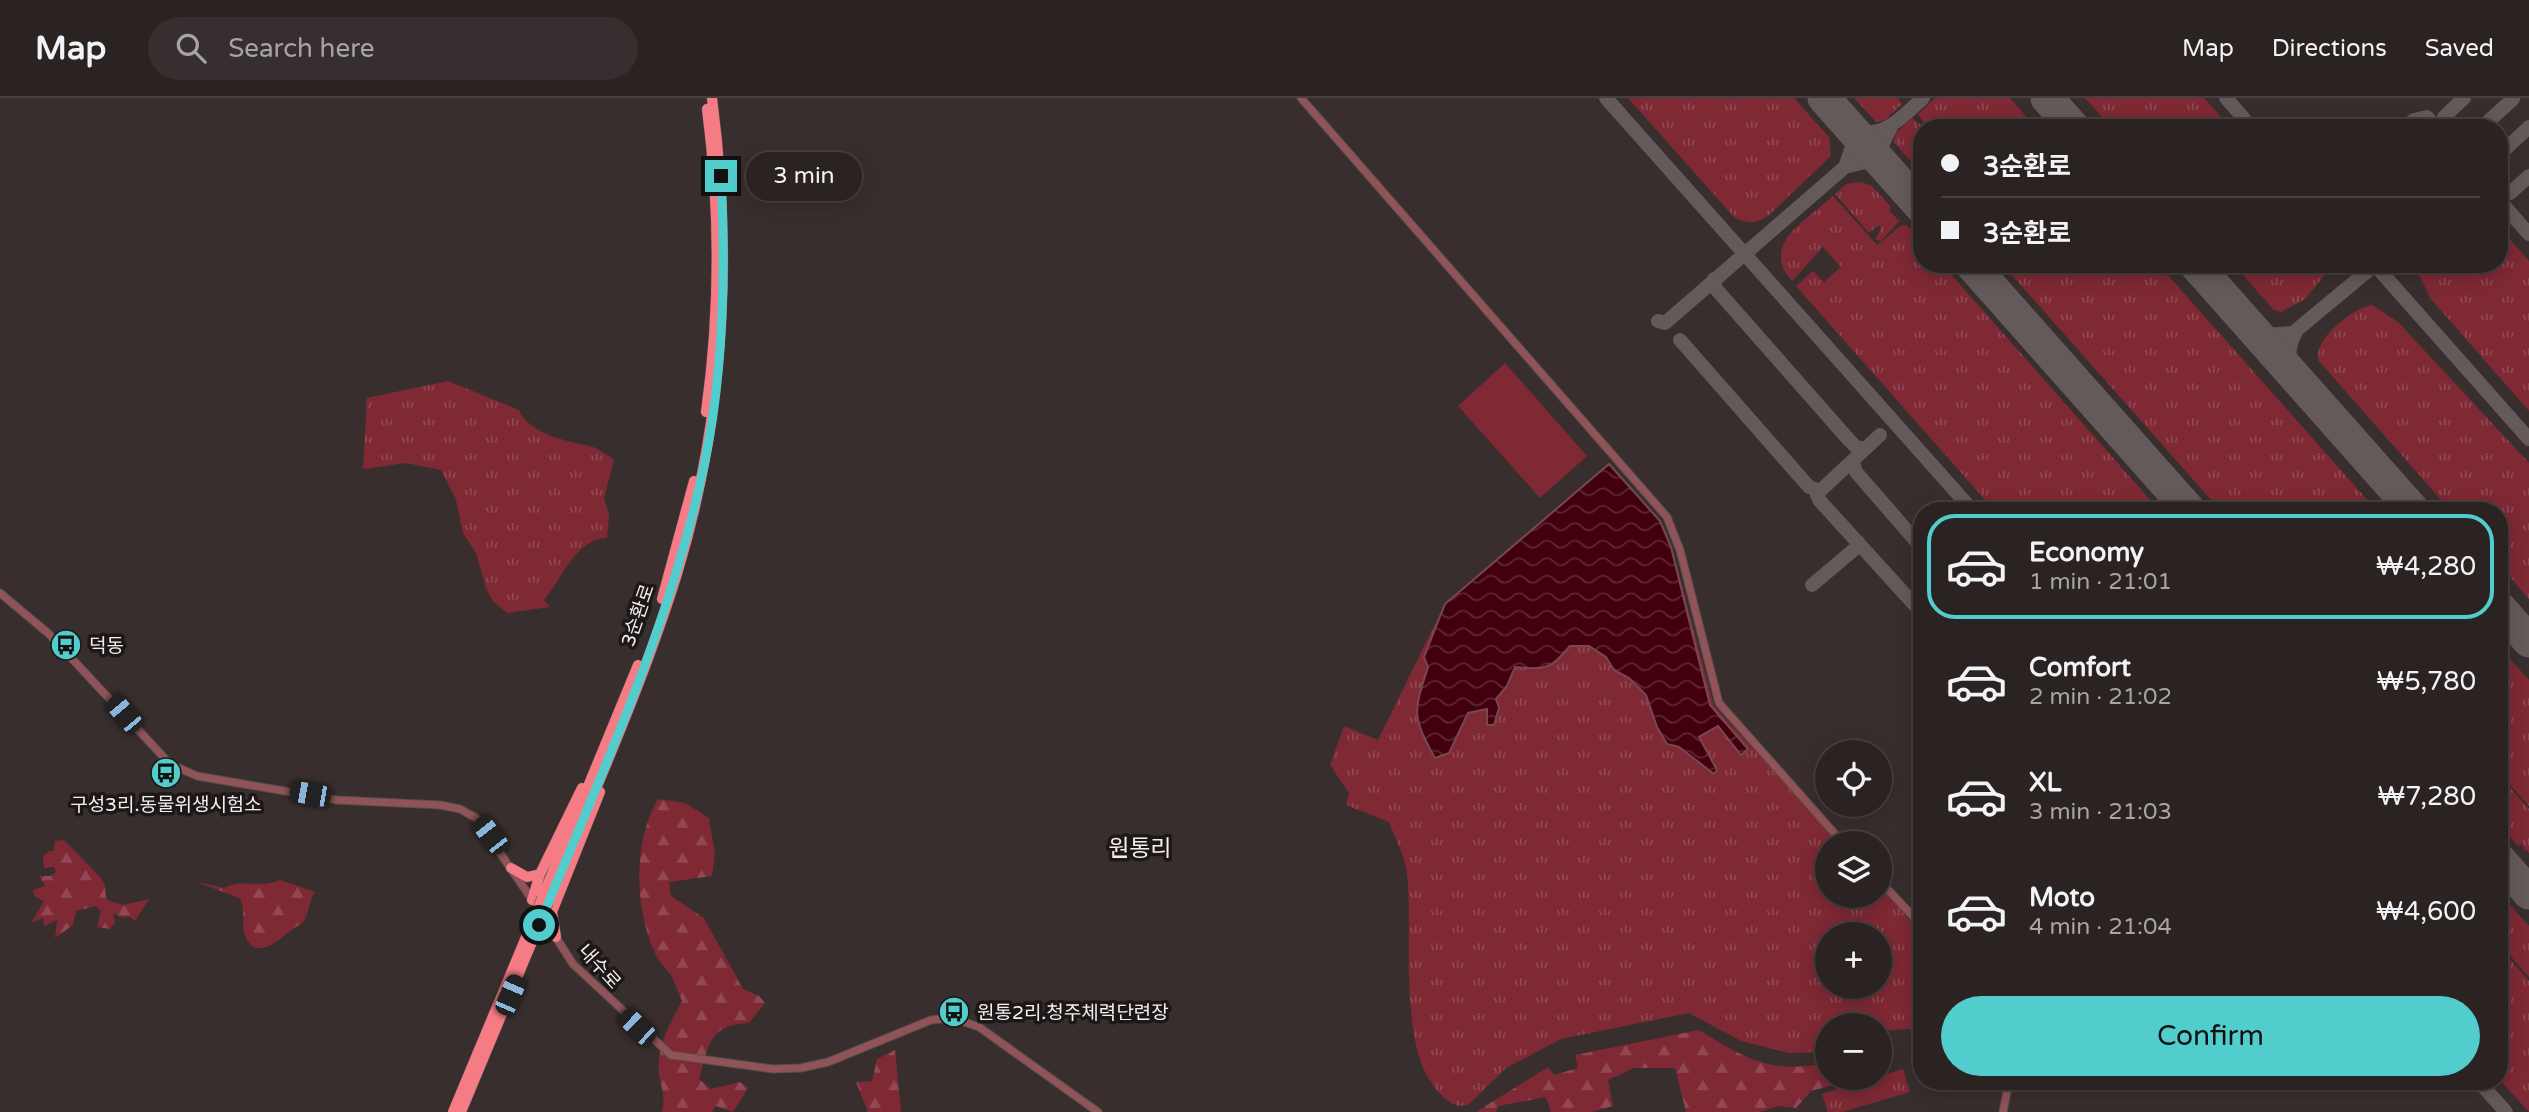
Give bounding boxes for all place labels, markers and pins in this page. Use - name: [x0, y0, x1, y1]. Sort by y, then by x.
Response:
- bus stop icon: 덕동: [49, 628, 83, 662]
- place label: 덕동: [89, 635, 124, 657]
- bus stop icon: 구성3리.동물위생시험소: [149, 756, 183, 790]
- place label: 구성3리.동물위생시험소: [70, 794, 262, 816]
- bus stop icon: 원통2리.청주체력단련장: [937, 995, 971, 1029]
- place label: 원통2리.청주체력단련장: [977, 1002, 1169, 1024]

